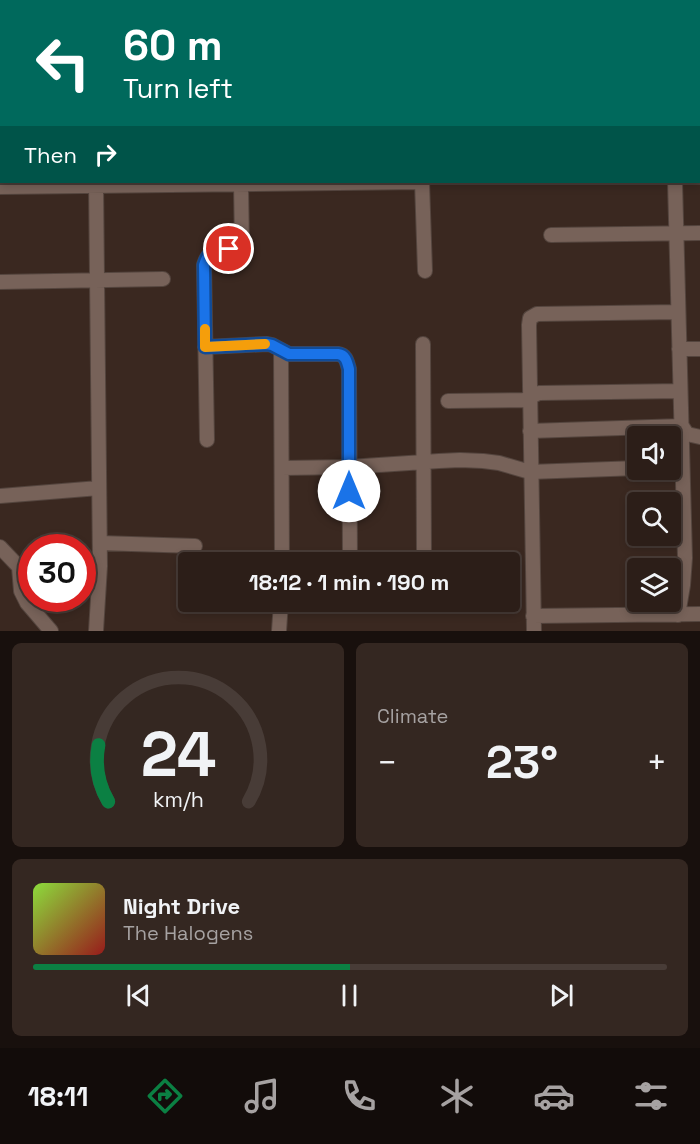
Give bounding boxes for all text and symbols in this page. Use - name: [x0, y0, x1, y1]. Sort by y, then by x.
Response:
- text: 60 m: [123, 19, 223, 72]
- icon: left: [24, 24, 102, 102]
- text: Turn left: [123, 71, 233, 106]
- icon: right: [89, 138, 122, 171]
- text: Then: [24, 141, 77, 169]
- pin: [203, 223, 254, 274]
- icon: arrive: [212, 232, 245, 265]
- map controls: [627, 426, 681, 612]
- button: sound: [627, 426, 681, 480]
- position arrow: [317, 459, 381, 523]
- button: search: [627, 492, 681, 546]
- speed limit sign: 30: [18, 534, 96, 612]
- button: layers: [627, 558, 681, 612]
- text: 18:12 · 1 min · 190 m: [249, 568, 449, 596]
- text: Climate: [377, 703, 448, 729]
- text: 24: [140, 715, 216, 794]
- text: 23°: [486, 734, 558, 791]
- text: −: [377, 742, 397, 784]
- text: +: [647, 742, 667, 784]
- text: km/h: [152, 786, 204, 813]
- text: Night Drive: [123, 892, 240, 920]
- text: The Halogens: [123, 920, 253, 946]
- icon: previous: [122, 979, 155, 1012]
- icon: pause: [333, 979, 366, 1012]
- icon: next: [545, 979, 578, 1012]
- icon: directions: [144, 1075, 186, 1117]
- icon: music: [241, 1075, 283, 1117]
- icon: phone: [338, 1075, 380, 1117]
- icon: climate: [436, 1075, 478, 1117]
- icon: car: [533, 1075, 575, 1117]
- icon: filters: [630, 1075, 672, 1117]
- text: 18:11: [28, 1079, 89, 1114]

